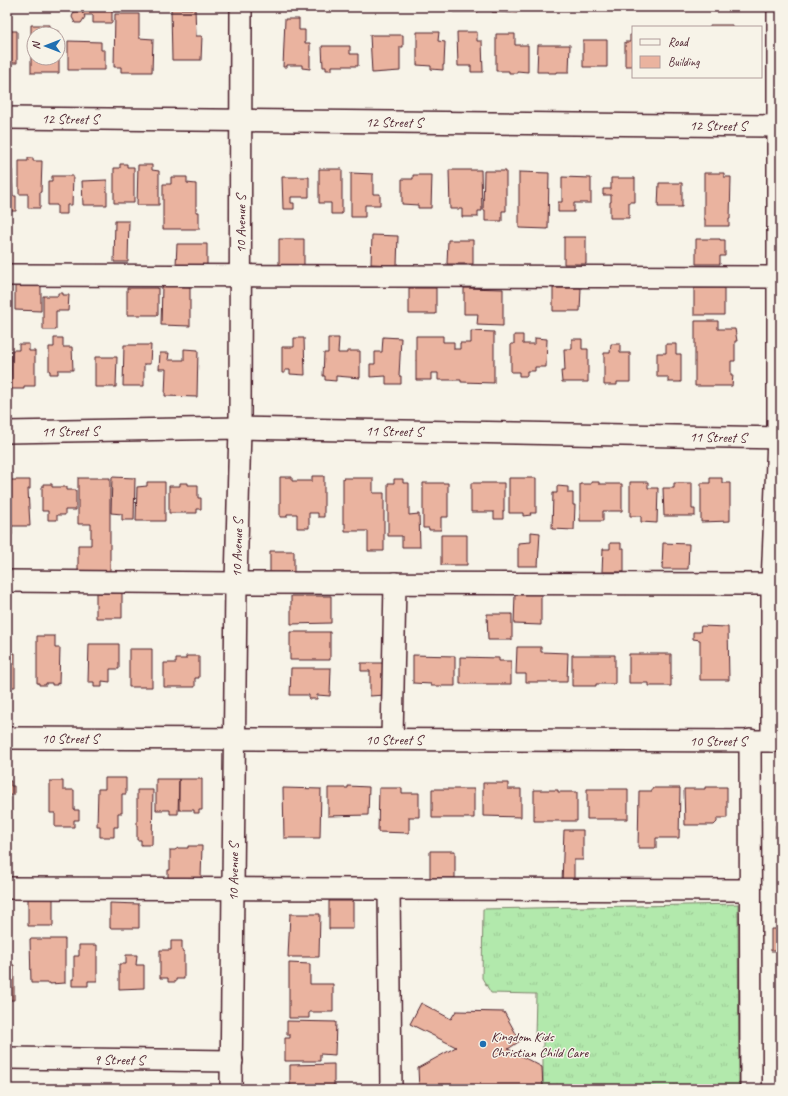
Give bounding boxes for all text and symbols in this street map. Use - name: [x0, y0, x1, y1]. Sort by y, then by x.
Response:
- north arrow: [26, 26, 66, 66]
- legend: [632, 26, 762, 78]
- text: Road: [668, 34, 690, 50]
- text: N: [29, 40, 43, 49]
- text: Building: [668, 54, 700, 70]
- street label: 12 Street S: [42, 110, 102, 128]
- street label: 12 Street S: [366, 114, 426, 131]
- street label: 12 Street S: [689, 117, 750, 135]
- street label: 10 Avenue S: [232, 192, 250, 253]
- street label: 11 Street S: [41, 422, 102, 440]
- street label: 11 Street S: [365, 422, 426, 440]
- street label: 11 Street S: [689, 428, 750, 446]
- street label: 10 Avenue S: [228, 515, 247, 577]
- street label: 10 Street S: [42, 730, 102, 747]
- street label: 10 Street S: [366, 731, 426, 749]
- street label: 10 Street S: [690, 733, 750, 750]
- street label: 10 Avenue S: [225, 840, 242, 901]
- place label: Kingdom Kids Christian Child Care: [491, 1028, 589, 1061]
- marker: Kingdom Kids Christian Child Care: [478, 1039, 488, 1049]
- street label: 9 Street S: [94, 1051, 148, 1069]

